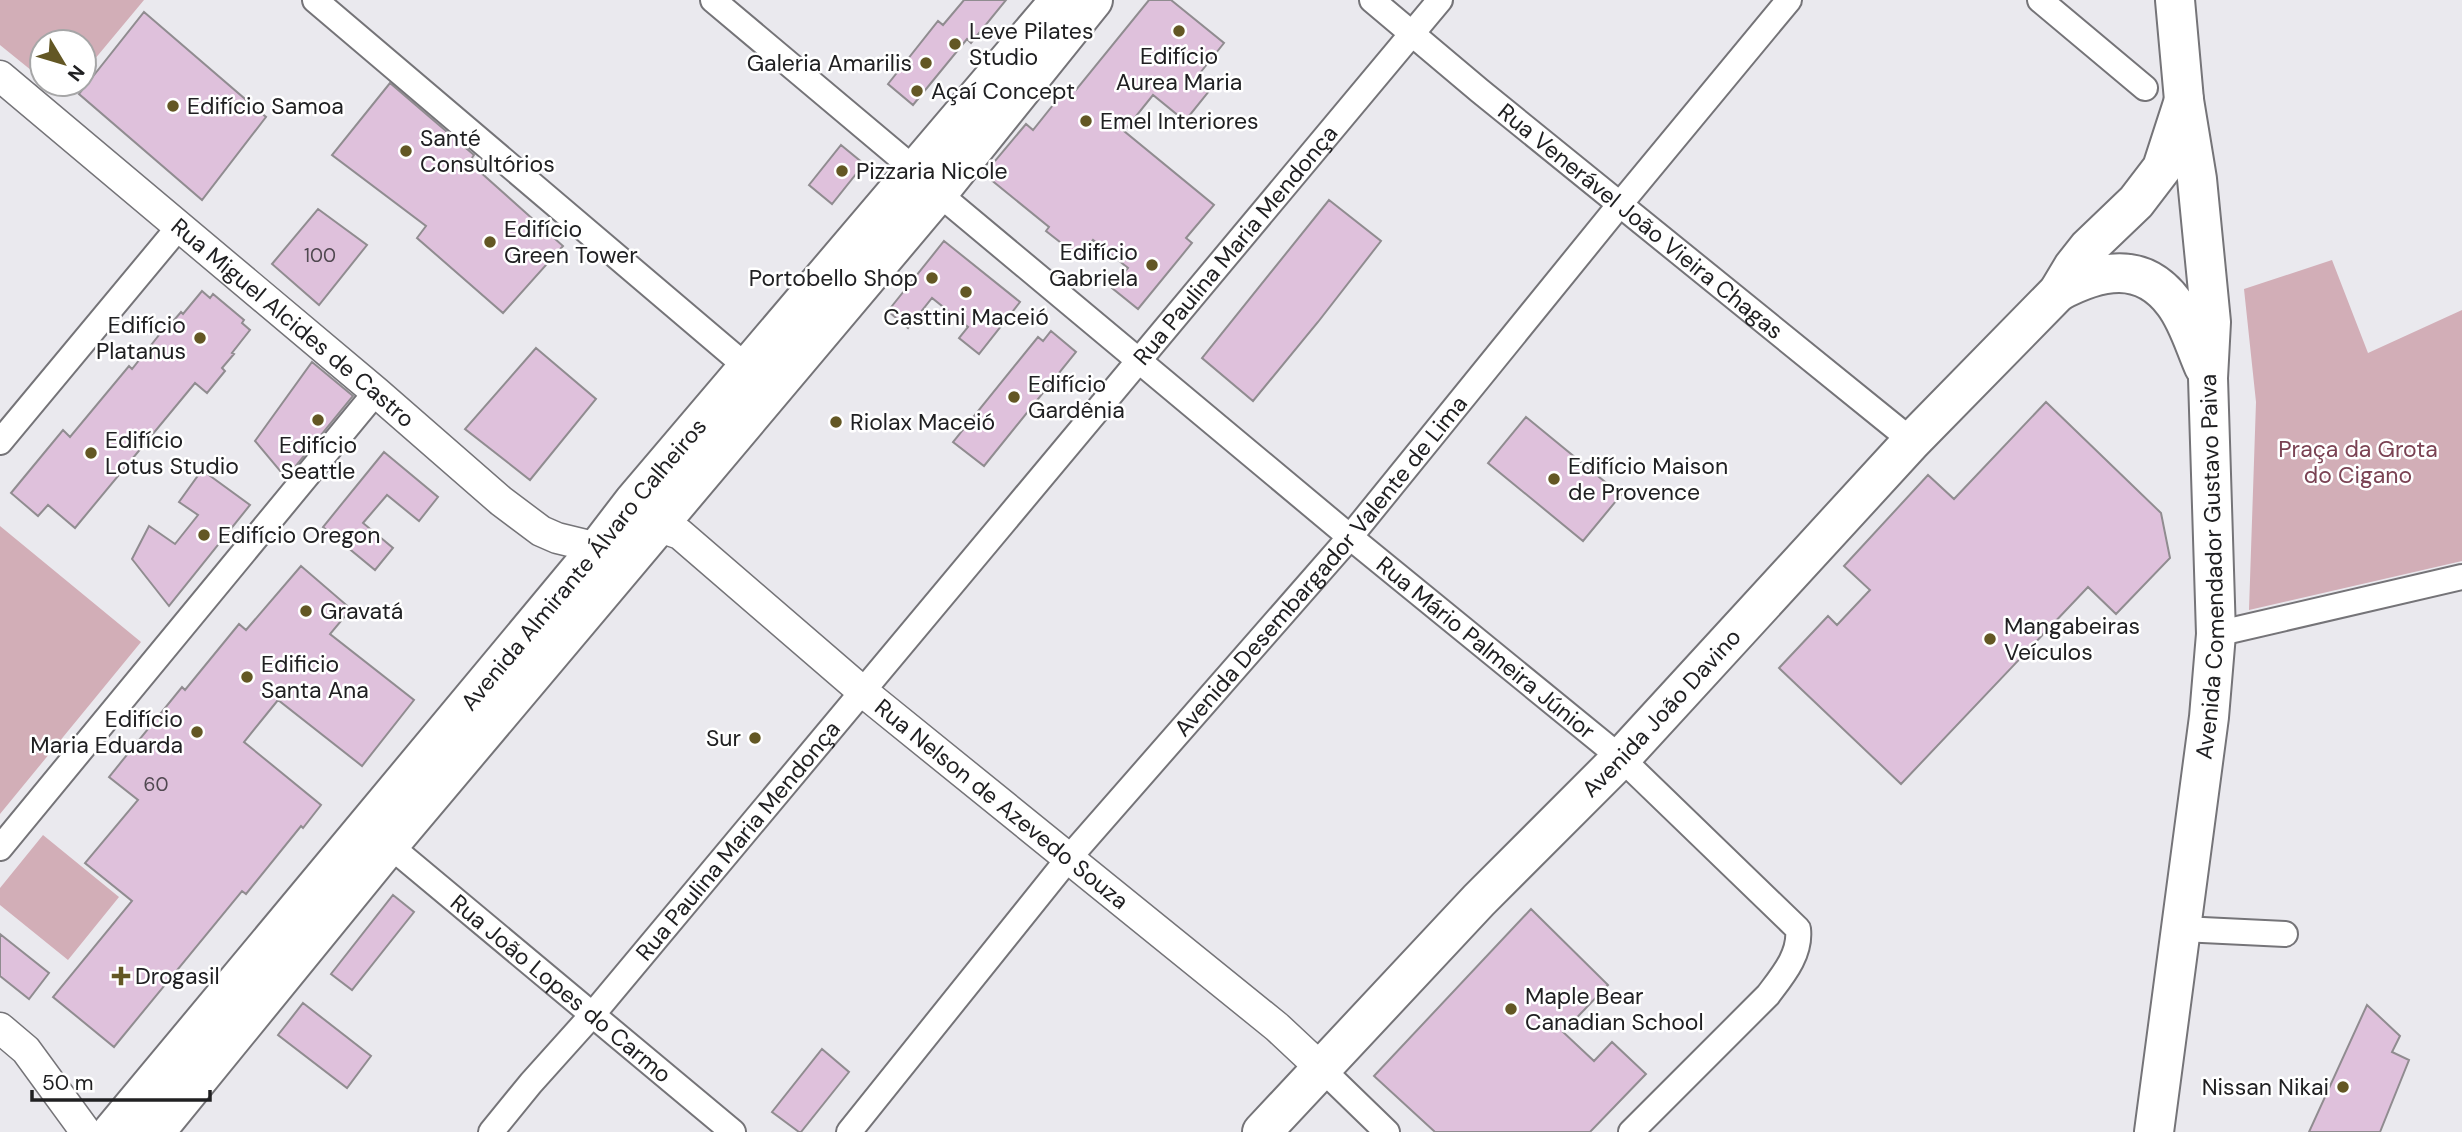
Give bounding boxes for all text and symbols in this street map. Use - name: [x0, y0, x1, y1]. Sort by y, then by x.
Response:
- place label: Leve Pilates Studio: [969, 16, 1093, 72]
- marker: Edifício Aurea Maria: [1171, 23, 1187, 39]
- north arrow: [28, 28, 98, 98]
- marker: Leve Pilates Studio: [947, 36, 963, 52]
- place label: Edifício Aurea Maria: [1116, 41, 1242, 97]
- place label: Galeria Amarilis: [747, 48, 912, 78]
- marker: Galeria Amarilis: [918, 55, 934, 71]
- text: N: [62, 60, 90, 86]
- place label: Açaí Concept: [931, 76, 1075, 106]
- marker: Açaí Concept: [909, 83, 925, 99]
- place label: Edifício Samoa: [187, 91, 344, 121]
- street label: Rua Venerável João Vieira Chagas: [1492, 97, 1789, 346]
- marker: Edifício Samoa: [165, 98, 181, 114]
- place label: Emel Interiores: [1100, 106, 1259, 136]
- marker: Emel Interiores: [1078, 113, 1094, 129]
- street label: Rua Paulina Maria Mendonça: [1127, 119, 1344, 371]
- place label: Santé Consultórios: [420, 123, 555, 179]
- marker: Santé Consultórios: [398, 143, 414, 159]
- place label: Pizzaria Nicole: [856, 156, 1008, 186]
- marker: Pizzaria Nicole: [834, 163, 850, 179]
- street label: Rua Miguel Alcides de Castro: [165, 211, 421, 434]
- place label: Edifício Green Tower: [504, 214, 638, 270]
- marker: Edifício Green Tower: [482, 234, 498, 250]
- place label: Edifício Gabriela: [1049, 237, 1138, 293]
- house number: 100: [304, 243, 336, 268]
- marker: Edifício Gabriela: [1144, 257, 1160, 273]
- place label: Portobello Shop: [749, 263, 918, 293]
- marker: Portobello Shop: [924, 270, 940, 286]
- marker: Casttini Maceió: [958, 284, 974, 300]
- place label: Casttini Maceió: [883, 302, 1049, 332]
- place label: Edifício Platanus: [96, 310, 186, 366]
- marker: Edifício Platanus: [192, 330, 208, 346]
- place label: Edifício Gardênia: [1028, 369, 1125, 425]
- street label: Avenida Comendador Gustavo Paiva: [2189, 374, 2231, 761]
- marker: Edifício Gardênia: [1006, 389, 1022, 405]
- street label: Avenida Desembargador Valente de Lima: [1167, 389, 1474, 742]
- place label: Riolax Maceió: [850, 407, 995, 437]
- marker: Edifício Seattle: [310, 412, 326, 428]
- street label: Avenida Almirante Álvaro Calheiros: [454, 412, 713, 717]
- marker: Riolax Maceió: [828, 414, 844, 430]
- place label: Edifício Lotus Studio: [105, 425, 239, 481]
- place label: Edifício Seattle: [279, 430, 357, 486]
- park label: Praça da Grota do Cigano: [2278, 434, 2438, 490]
- marker: Edifício Lotus Studio: [83, 445, 99, 461]
- place label: Edifício Maison de Provence: [1568, 451, 1728, 507]
- marker: Edifício Maison de Provence: [1546, 471, 1562, 487]
- place label: Edifício Oregon: [218, 520, 380, 550]
- marker: Edifício Oregon: [196, 527, 212, 543]
- street label: Rua Mário Palmeira Júnior: [1370, 550, 1601, 746]
- place label: Gravatá: [320, 596, 403, 626]
- marker: Gravatá: [298, 603, 314, 619]
- place label: Mangabeiras Veículos: [2004, 611, 2140, 667]
- street label: Avenida João Davino: [1575, 622, 1747, 804]
- marker: Mangabeiras Veículos: [1982, 631, 1998, 647]
- place label: Edificio Santa Ana: [261, 649, 369, 705]
- marker: Edificio Santa Ana: [239, 669, 255, 685]
- street label: Rua Nelson de Azevedo Souza: [869, 692, 1135, 916]
- place label: Edifício Maria Eduarda: [30, 704, 183, 760]
- street label: Rua Paulina Maria Mendonça: [629, 714, 847, 967]
- place label: Sur: [706, 723, 741, 753]
- marker: Edifício Maria Eduarda: [189, 724, 205, 740]
- marker: Sur: [747, 730, 763, 746]
- house number: 60: [144, 772, 168, 797]
- street label: Rua João Lopes do Carmo: [444, 888, 678, 1089]
- place label: Drogasil: [135, 961, 220, 991]
- marker: Drogasil: [113, 968, 129, 984]
- place label: Maple Bear Canadian School: [1525, 981, 1704, 1037]
- marker: Maple Bear Canadian School: [1503, 1001, 1519, 1017]
- scale bar: [32, 1058, 210, 1102]
- text: 50 m: [42, 1069, 93, 1097]
- place label: Nissan Nikai: [2202, 1072, 2329, 1102]
- marker: Nissan Nikai: [2335, 1079, 2351, 1095]

